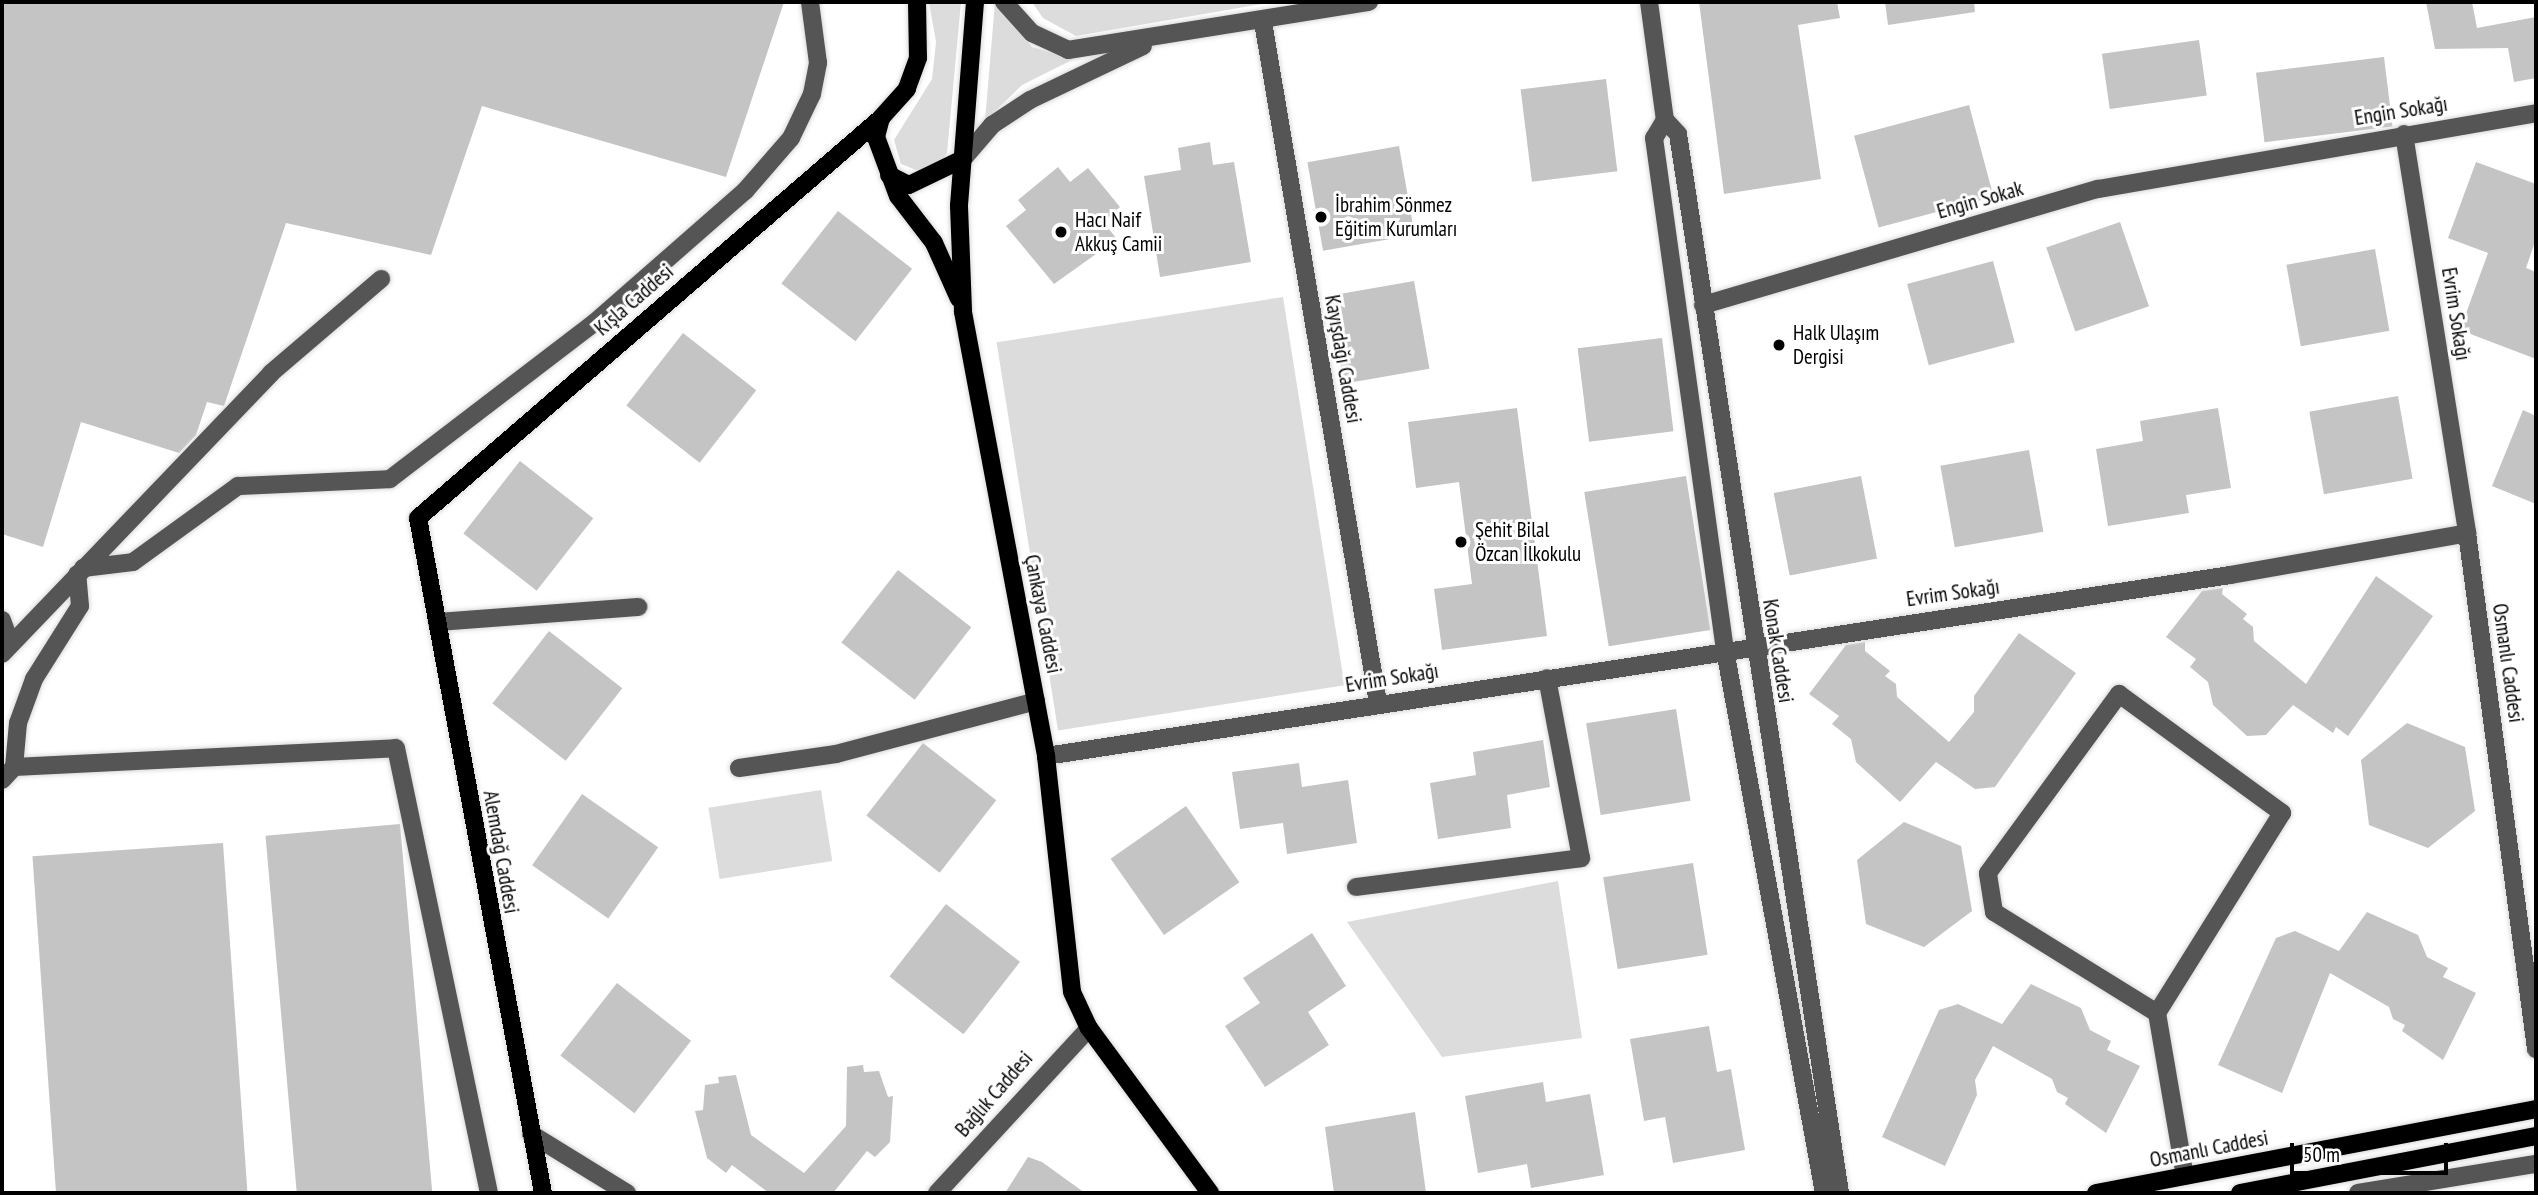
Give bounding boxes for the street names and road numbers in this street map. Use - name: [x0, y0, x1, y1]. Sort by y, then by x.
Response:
- street label: Engin Sokağı: [2353, 91, 2449, 131]
- street label: Engin Sokak: [1934, 176, 2026, 224]
- street label: Kışla Caddesi: [590, 259, 678, 341]
- street label: Evrim Sokağı: [2436, 266, 2476, 362]
- street label: Kayışdağı Caddesi: [1319, 293, 1367, 425]
- street label: Çankaya Caddesi: [1019, 552, 1067, 676]
- street label: Evrim Sokağı: [1905, 574, 2001, 612]
- street label: Konak Caddesi: [1757, 597, 1799, 705]
- street label: Osmanlı Caddesi: [2487, 602, 2529, 724]
- street label: Evrim Sokağı: [1344, 658, 1440, 698]
- street label: Alemdağ Caddesi: [478, 789, 524, 915]
- street label: Bağlık Caddesi: [950, 1046, 1038, 1142]
- street label: Osmanlı Caddesi: [2148, 1125, 2270, 1173]

